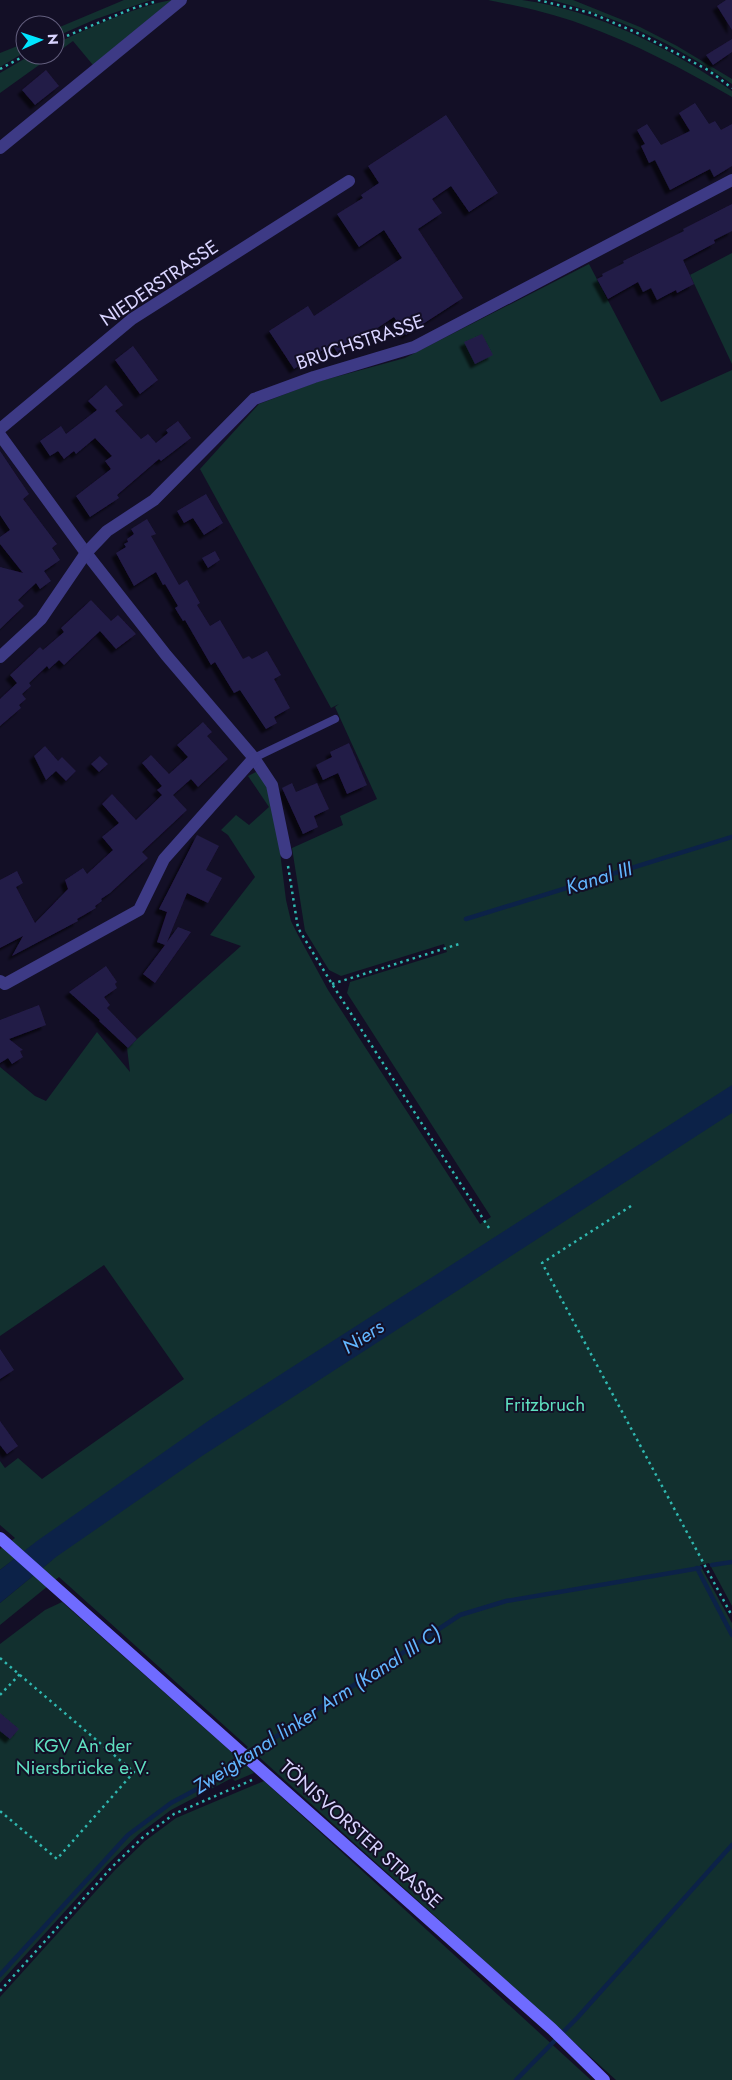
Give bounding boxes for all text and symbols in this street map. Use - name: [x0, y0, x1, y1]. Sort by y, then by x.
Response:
- north arrow: [15, 15, 65, 65]
- text: N: [43, 33, 63, 45]
- street label: NIEDERSTRASSE: [94, 233, 224, 333]
- street label: BRUCHSTRASSE: [293, 308, 427, 376]
- water label: Kanal III: [562, 854, 637, 902]
- water label: Niers: [336, 1313, 390, 1361]
- park label: Fritzbruch: [505, 1391, 585, 1418]
- water label: Zweigkanal linker Arm (Kanal III C): [186, 1619, 447, 1802]
- park label: KGV An der Niersbrücke e.V.: [16, 1732, 150, 1781]
- street label: TÖNISVORSTER STRASSE: [274, 1754, 448, 1914]

